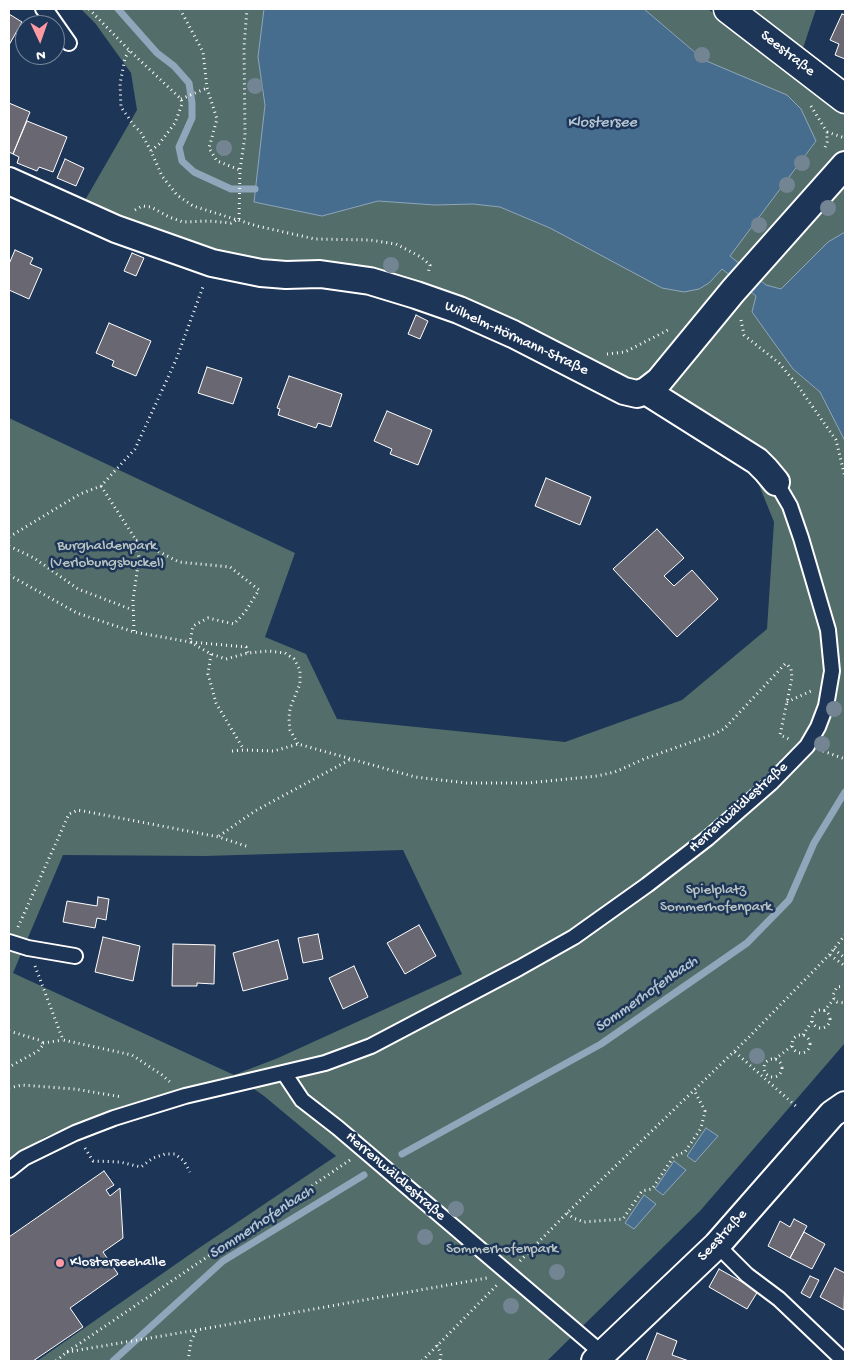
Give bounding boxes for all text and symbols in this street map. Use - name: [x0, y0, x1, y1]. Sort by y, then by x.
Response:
- north arrow: [15, 15, 65, 65]
- street label: Seestraße: [756, 27, 818, 81]
- text: N: [36, 46, 46, 63]
- water label: Klostersee: [567, 114, 637, 134]
- street label: Wilhelm-Hörmann-Straße: [441, 298, 591, 380]
- park label: Burghaldenpark (Verlobungsbuckel): [50, 538, 164, 573]
- street label: Herrenwäldlestraße: [686, 759, 792, 857]
- park label: Spielplatz Sommerhofenpark: [660, 882, 772, 917]
- water label: Sommerhofenbach: [592, 952, 702, 1038]
- street label: Herrenwäldlestraße: [341, 1129, 449, 1225]
- water label: Sommerhofenbach: [206, 1182, 318, 1264]
- street label: Seestraße: [694, 1206, 752, 1266]
- park label: Sommerhofenpark: [446, 1241, 558, 1259]
- place label: Klosterseehalle: [70, 1254, 166, 1272]
- marker: Klosterseehalle: [54, 1257, 66, 1269]

